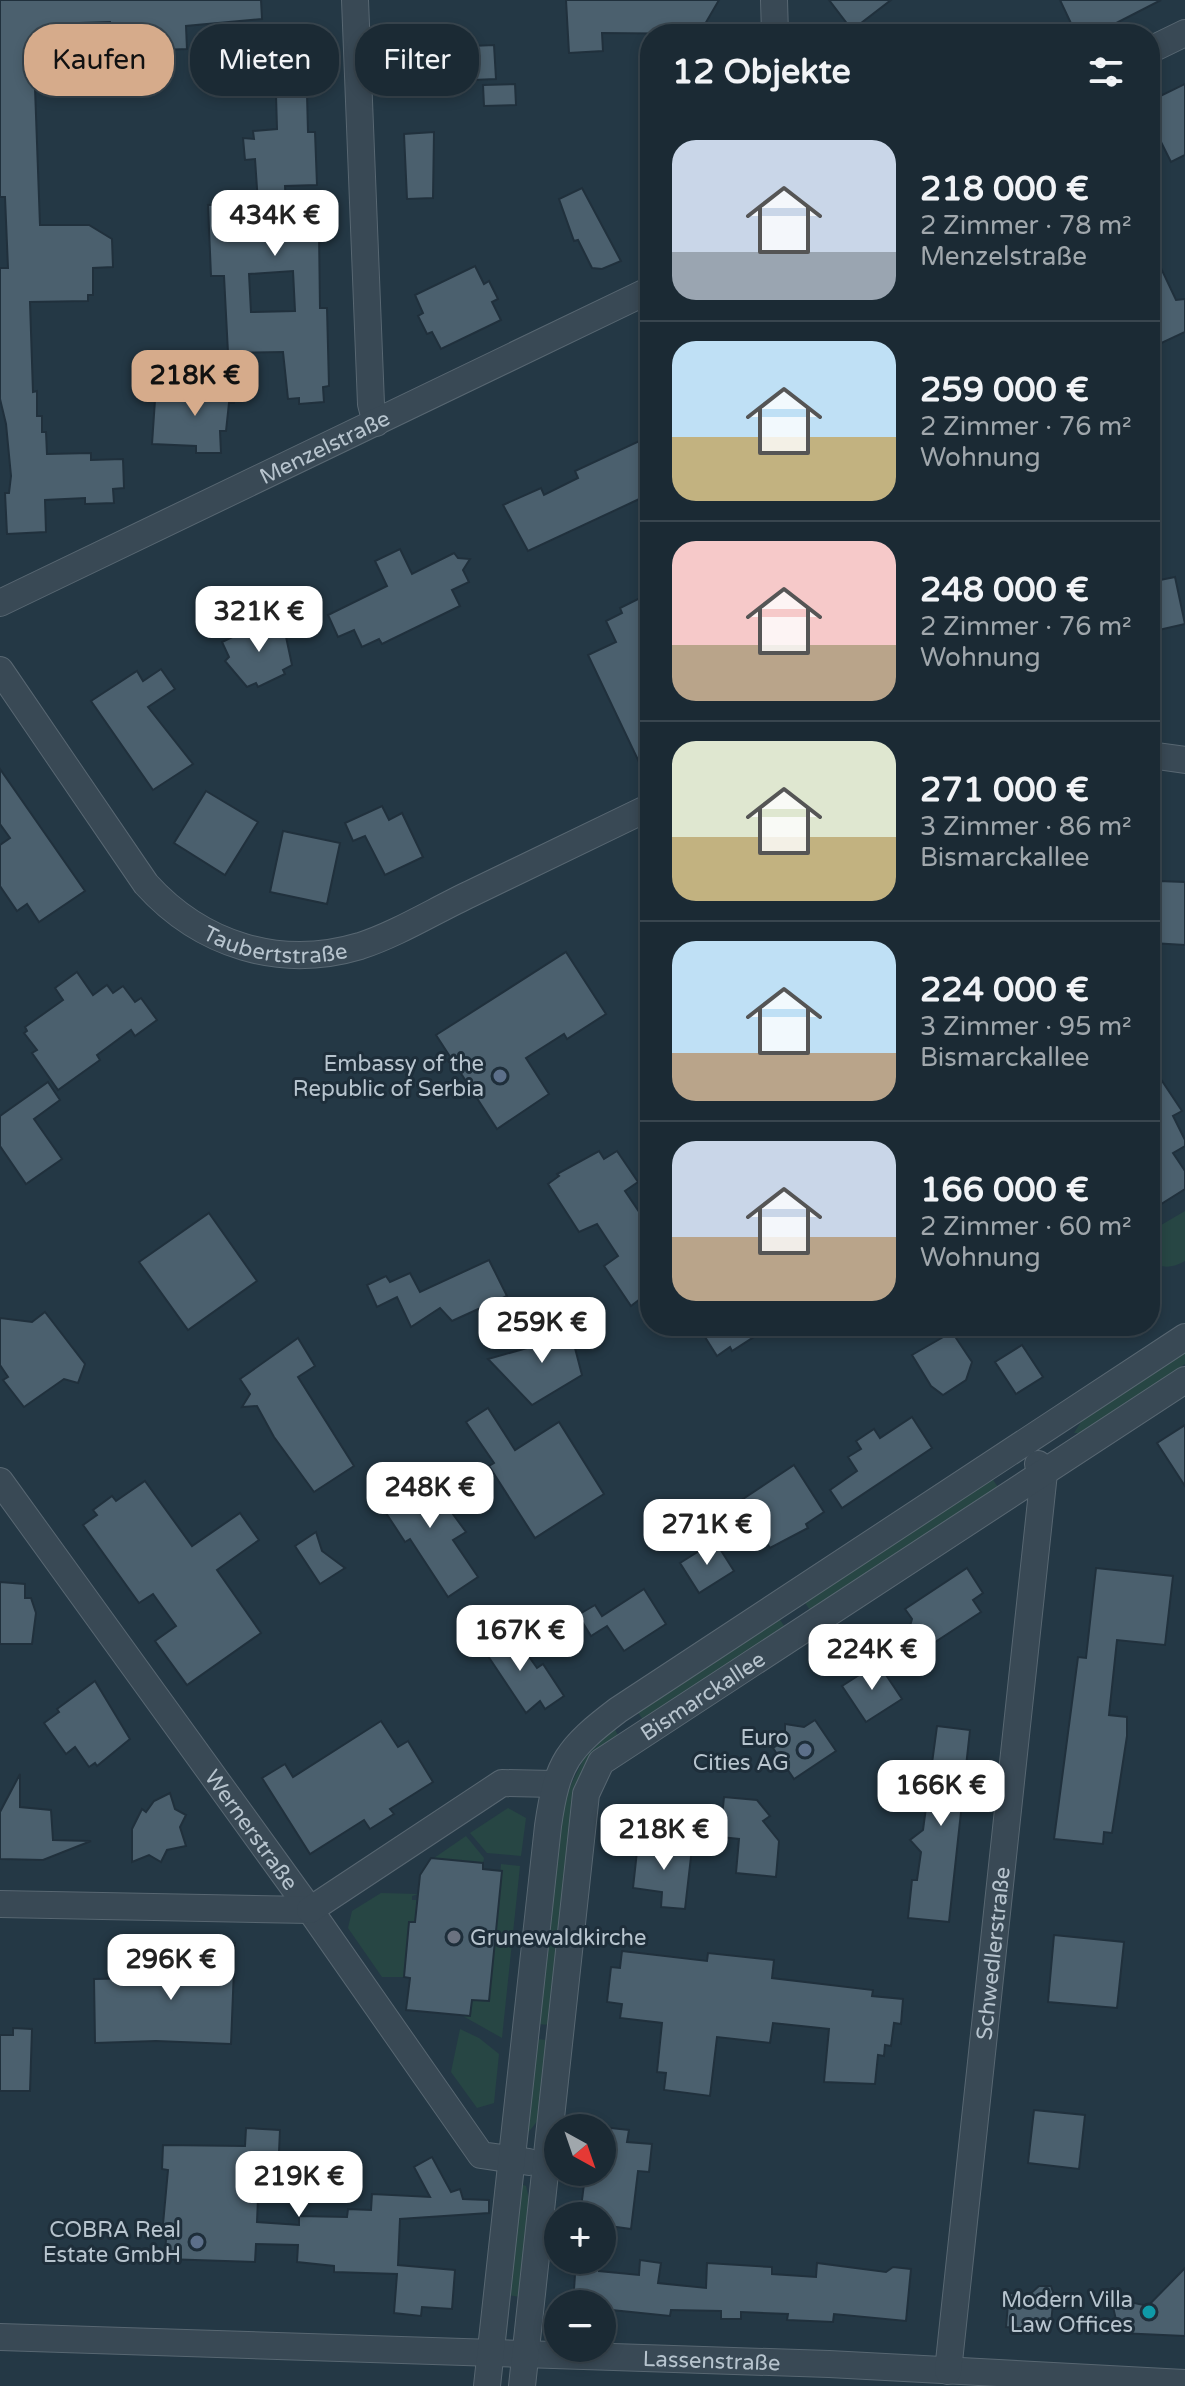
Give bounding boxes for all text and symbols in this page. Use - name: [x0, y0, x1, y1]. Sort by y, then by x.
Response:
- chip: Kaufen: [24, 24, 174, 96]
- chip: Mieten: [190, 24, 339, 96]
- chip: Filter: [355, 24, 479, 96]
- icon: filters: [1084, 50, 1128, 94]
- text: 12 Objekte: [672, 52, 851, 93]
- text: 218 000 €: [920, 169, 1089, 210]
- icon: home: [736, 172, 832, 268]
- pin: 434K €: [210, 190, 340, 258]
- text: 434K €: [230, 200, 320, 231]
- text: 2 Zimmer · 78 m²: [920, 210, 1132, 241]
- text: Menzelstraße: [920, 241, 1087, 272]
- pin: 218K €: [130, 350, 260, 418]
- text: 218K €: [150, 360, 240, 391]
- text: 259 000 €: [920, 370, 1089, 411]
- icon: home: [736, 373, 832, 469]
- street label: Menzelstraße: [256, 405, 394, 490]
- text: 2 Zimmer · 76 m²: [920, 411, 1132, 442]
- text: Wohnung: [920, 442, 1041, 473]
- text: 248 000 €: [920, 570, 1089, 611]
- icon: home: [736, 573, 832, 669]
- pin: 321K €: [194, 586, 324, 654]
- text: 321K €: [214, 596, 304, 627]
- text: 2 Zimmer · 76 m²: [920, 611, 1132, 642]
- text: Wohnung: [920, 642, 1041, 673]
- text: 271 000 €: [920, 770, 1089, 811]
- icon: home: [736, 773, 832, 869]
- text: 3 Zimmer · 86 m²: [920, 811, 1132, 842]
- text: Bismarckallee: [920, 842, 1090, 873]
- street label: Taubertstraße: [199, 920, 350, 969]
- text: 224 000 €: [920, 970, 1089, 1011]
- icon: home: [736, 973, 832, 1069]
- text: 3 Zimmer · 95 m²: [920, 1011, 1132, 1042]
- text: Bismarckallee: [920, 1042, 1090, 1073]
- place label: Embassy of the Republic of Serbia: [293, 1051, 484, 1102]
- marker: Embassy of the Republic of Serbia: [491, 1067, 509, 1085]
- text: 166 000 €: [920, 1170, 1089, 1211]
- icon: home: [736, 1173, 832, 1269]
- text: 2 Zimmer · 60 m²: [920, 1211, 1132, 1242]
- text: Wohnung: [920, 1242, 1041, 1273]
- pin: 259K €: [477, 1297, 607, 1365]
- text: 259K €: [497, 1307, 587, 1338]
- pin: 248K €: [365, 1462, 495, 1530]
- text: 248K €: [385, 1472, 475, 1503]
- pin: 271K €: [642, 1499, 772, 1567]
- text: 271K €: [662, 1509, 752, 1540]
- pin: 167K €: [455, 1605, 585, 1673]
- text: 167K €: [475, 1615, 565, 1646]
- pin: 224K €: [807, 1624, 937, 1692]
- text: 224K €: [827, 1634, 917, 1665]
- street label: Bismarckallee: [636, 1646, 770, 1747]
- place label: Euro Cities AG: [693, 1725, 789, 1776]
- marker: Euro Cities AG: [796, 1741, 814, 1759]
- pin: 166K €: [876, 1760, 1006, 1828]
- street label: Wernerstraße: [199, 1765, 303, 1895]
- text: 166K €: [896, 1770, 986, 1801]
- pin: 218K €: [599, 1804, 729, 1872]
- text: 218K €: [619, 1814, 709, 1845]
- street label: Schwedlerstraße: [971, 1866, 1016, 2041]
- place label: Grunewaldkirche: [470, 1925, 646, 1951]
- marker: Grunewaldkirche: [445, 1928, 463, 1946]
- pin: 296K €: [106, 1934, 236, 2002]
- text: 296K €: [126, 1944, 216, 1975]
- north arrow: [544, 2114, 616, 2186]
- map controls: [544, 2114, 616, 2362]
- pin: 219K €: [234, 2151, 364, 2219]
- text: 219K €: [254, 2161, 344, 2192]
- button: +: [544, 2202, 616, 2274]
- place label: COBRA Real Estate GmbH: [43, 2217, 181, 2268]
- marker: COBRA Real Estate GmbH: [188, 2233, 206, 2251]
- place label: Modern Villa Law Offices: [1001, 2287, 1133, 2338]
- button: −: [544, 2290, 616, 2362]
- marker: Modern Villa Law Offices: [1140, 2303, 1158, 2321]
- street label: Lassenstraße: [642, 2346, 781, 2376]

